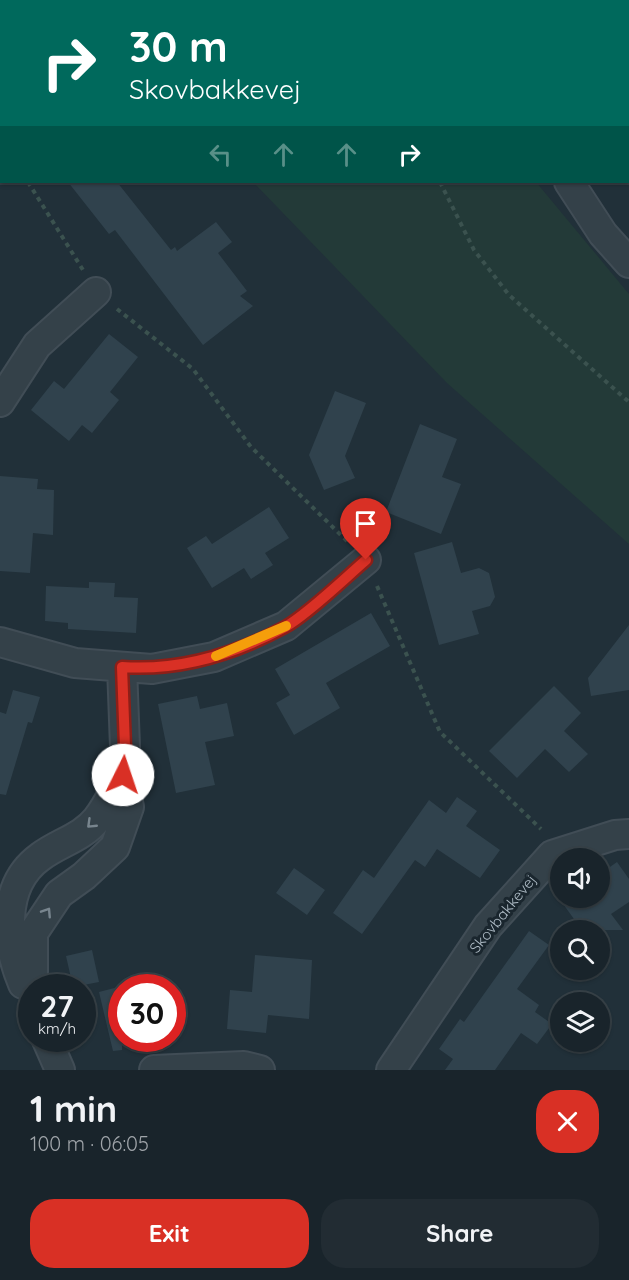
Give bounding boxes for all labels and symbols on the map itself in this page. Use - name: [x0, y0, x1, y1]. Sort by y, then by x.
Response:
- pin: [340, 498, 391, 560]
- position arrow: [91, 743, 155, 807]
- one-way arrow: [88, 817, 98, 828]
- street label: Skovbakkevej: [465, 871, 540, 957]
- one-way arrow: [40, 907, 51, 918]
- speed limit sign: 30: [108, 974, 186, 1052]

